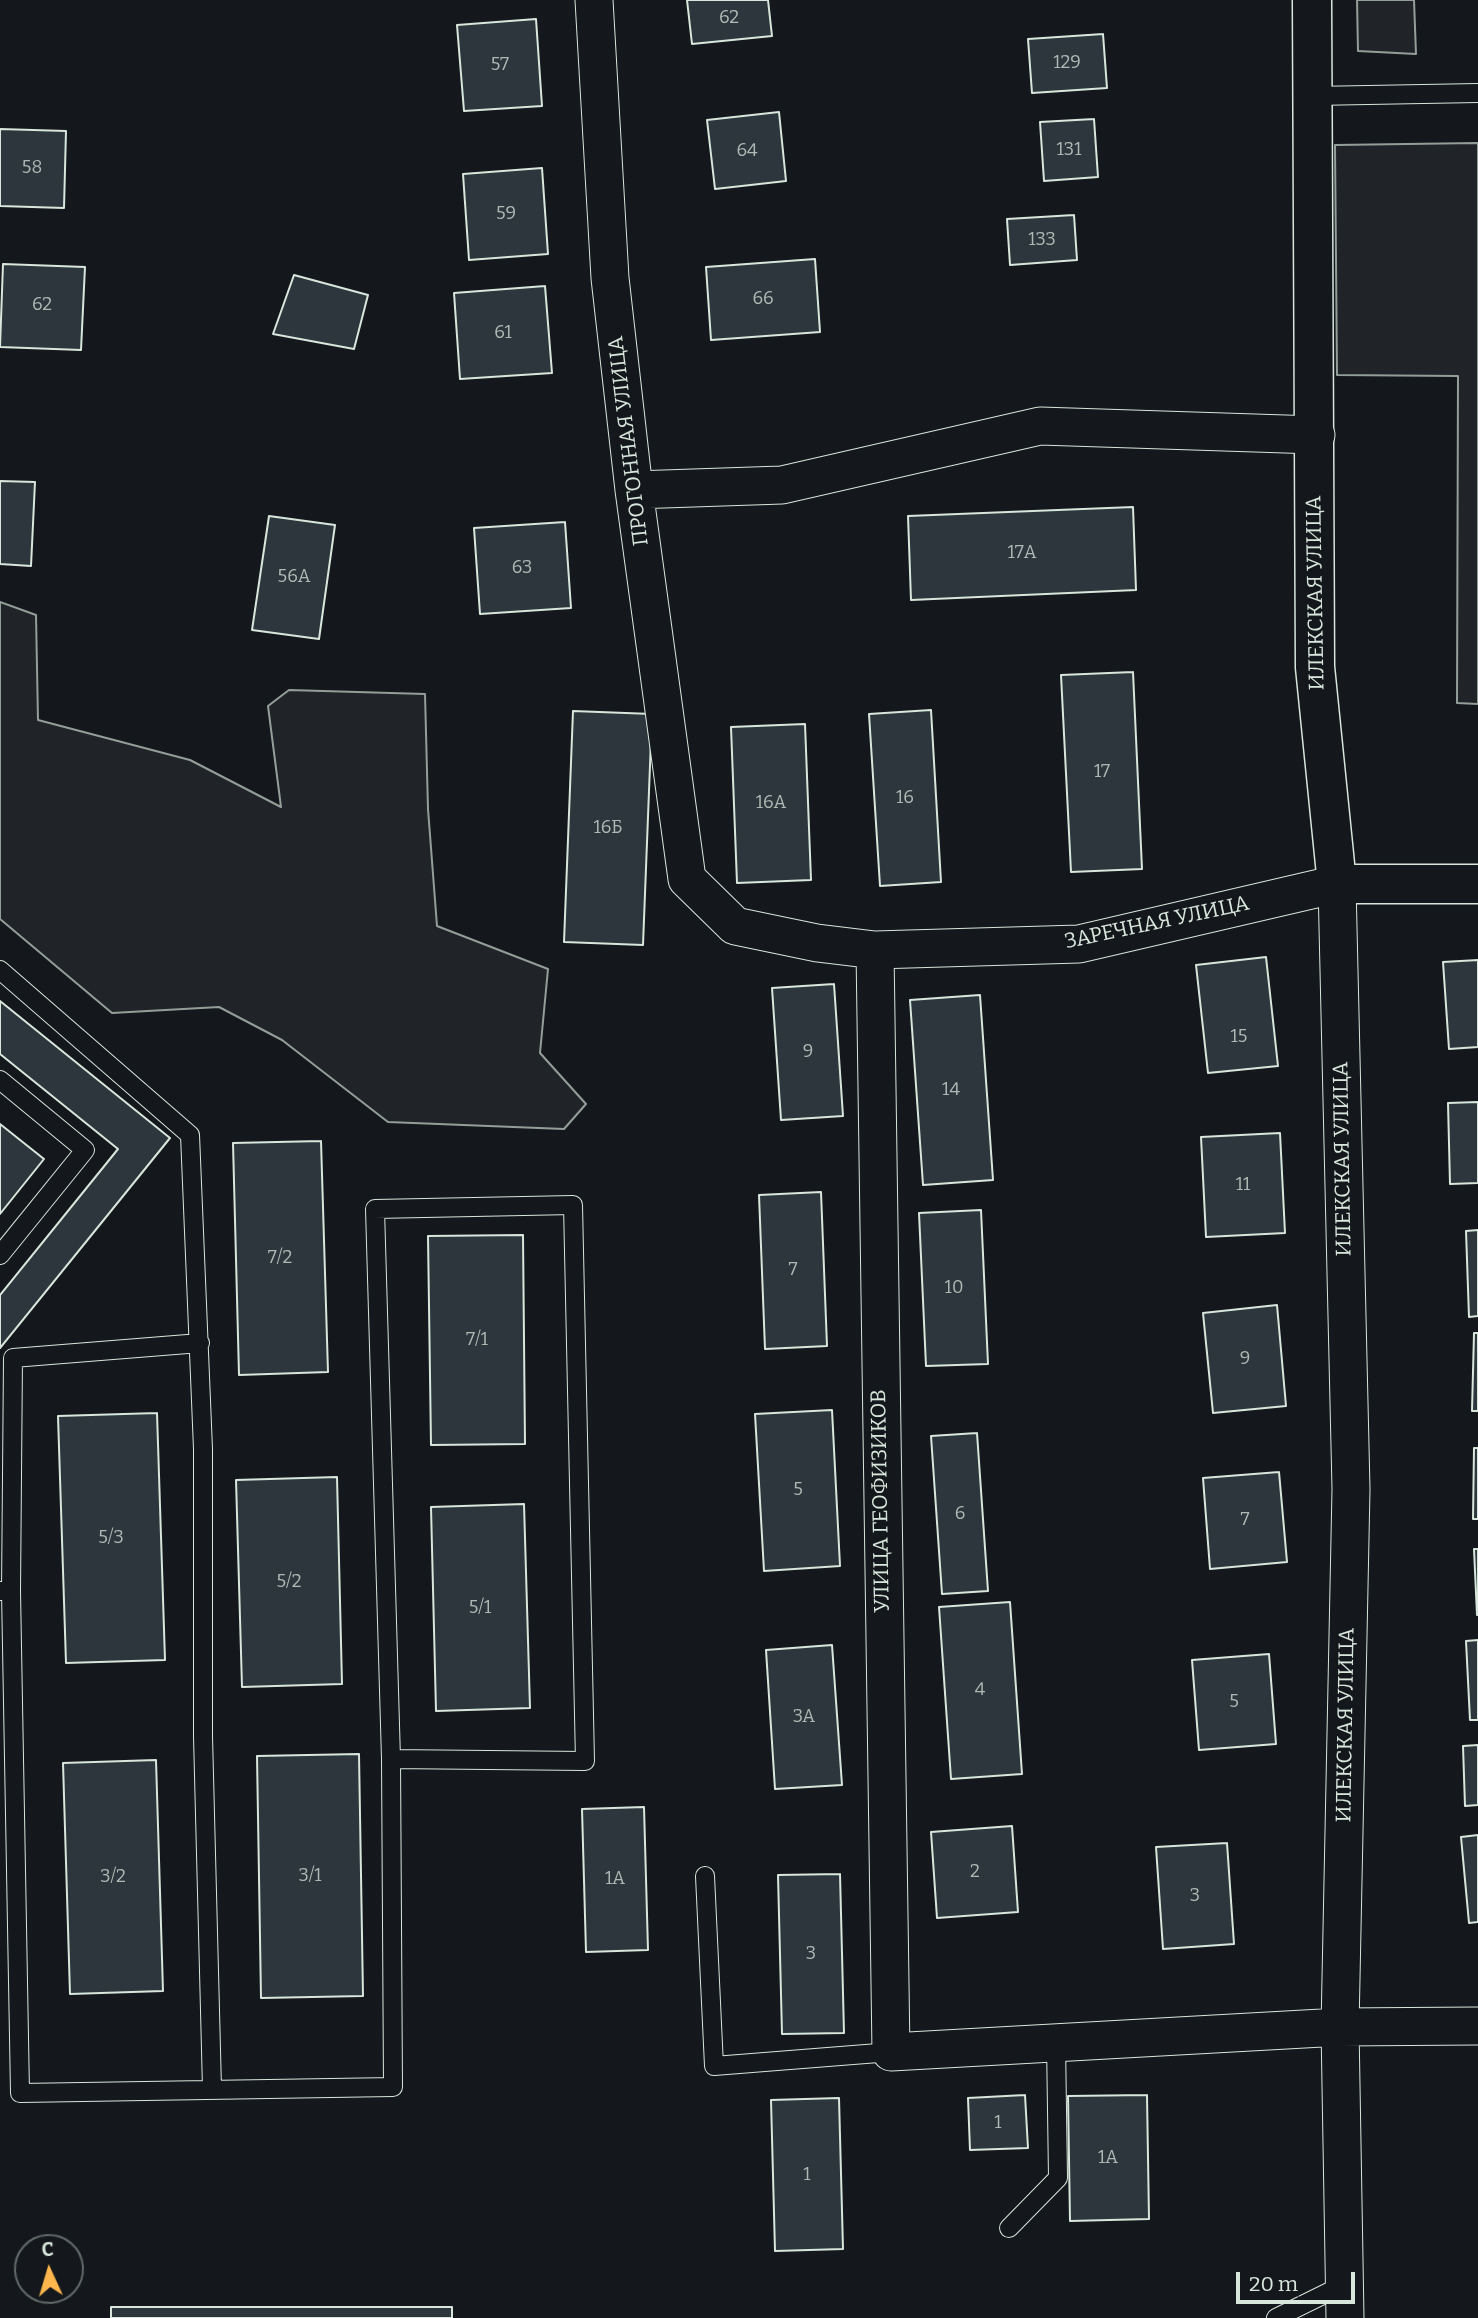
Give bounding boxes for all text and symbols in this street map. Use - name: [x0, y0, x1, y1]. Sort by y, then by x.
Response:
- house number: 62: [719, 7, 739, 29]
- house number: 129: [1053, 52, 1081, 74]
- house number: 57: [491, 54, 509, 76]
- house number: 131: [1057, 139, 1081, 161]
- house number: 64: [736, 140, 758, 162]
- house number: 58: [22, 157, 42, 179]
- house number: 59: [496, 203, 516, 225]
- house number: 133: [1028, 229, 1056, 251]
- house number: 66: [752, 288, 774, 310]
- house number: 62: [32, 294, 52, 316]
- house number: 61: [494, 322, 512, 344]
- street label: ПРОГОННАЯ УЛИЦА: [604, 335, 654, 547]
- street label: ИЛЕКСКАЯ УЛИЦА: [1302, 495, 1330, 691]
- house number: 17А: [1008, 542, 1036, 564]
- house number: 63: [512, 557, 532, 579]
- house number: 56А: [278, 566, 310, 588]
- house number: 17: [1094, 761, 1110, 783]
- house number: 16: [896, 787, 914, 809]
- house number: 16А: [756, 792, 786, 814]
- house number: 16Б: [593, 817, 623, 839]
- street label: ЗАРЕЧНАЯ УЛИЦА: [1063, 891, 1251, 955]
- house number: 15: [1231, 1026, 1247, 1048]
- house number: 9: [803, 1041, 813, 1063]
- street label: ИЛЕКСКАЯ УЛИЦА: [1329, 1061, 1357, 1257]
- house number: 14: [942, 1079, 960, 1101]
- house number: 11: [1236, 1174, 1250, 1196]
- house number: 7/2: [268, 1247, 292, 1269]
- house number: 7: [788, 1259, 798, 1281]
- house number: 10: [945, 1277, 963, 1299]
- house number: 7/1: [466, 1329, 488, 1351]
- house number: 9: [1240, 1348, 1250, 1370]
- street label: УЛИЦА ГЕОФИЗИКОВ: [866, 1389, 896, 1613]
- house number: 5: [793, 1479, 803, 1501]
- house number: 6: [955, 1503, 965, 1525]
- house number: 7: [1240, 1509, 1250, 1531]
- house number: 5/3: [98, 1527, 124, 1549]
- house number: 5/2: [276, 1571, 302, 1593]
- house number: 5/1: [469, 1597, 491, 1619]
- street label: ИЛЕКСКАЯ УЛИЦА: [1332, 1627, 1360, 1823]
- house number: 4: [975, 1679, 985, 1701]
- house number: 5: [1229, 1691, 1239, 1713]
- house number: 3А: [793, 1706, 815, 1728]
- house number: 2: [970, 1861, 980, 1883]
- house number: 3/1: [298, 1865, 322, 1887]
- house number: 3/2: [100, 1866, 126, 1888]
- house number: 1А: [605, 1868, 625, 1890]
- house number: 3: [1190, 1885, 1200, 1907]
- house number: 3: [806, 1943, 816, 1965]
- house number: 1: [994, 2112, 1002, 2134]
- house number: 1А: [1098, 2147, 1118, 2169]
- house number: 1: [803, 2164, 811, 2186]
- north arrow: [14, 2234, 84, 2304]
- text: С: [41, 2238, 54, 2261]
- scale bar: [1240, 2258, 1359, 2302]
- text: 20 m: [1249, 2271, 1298, 2297]

